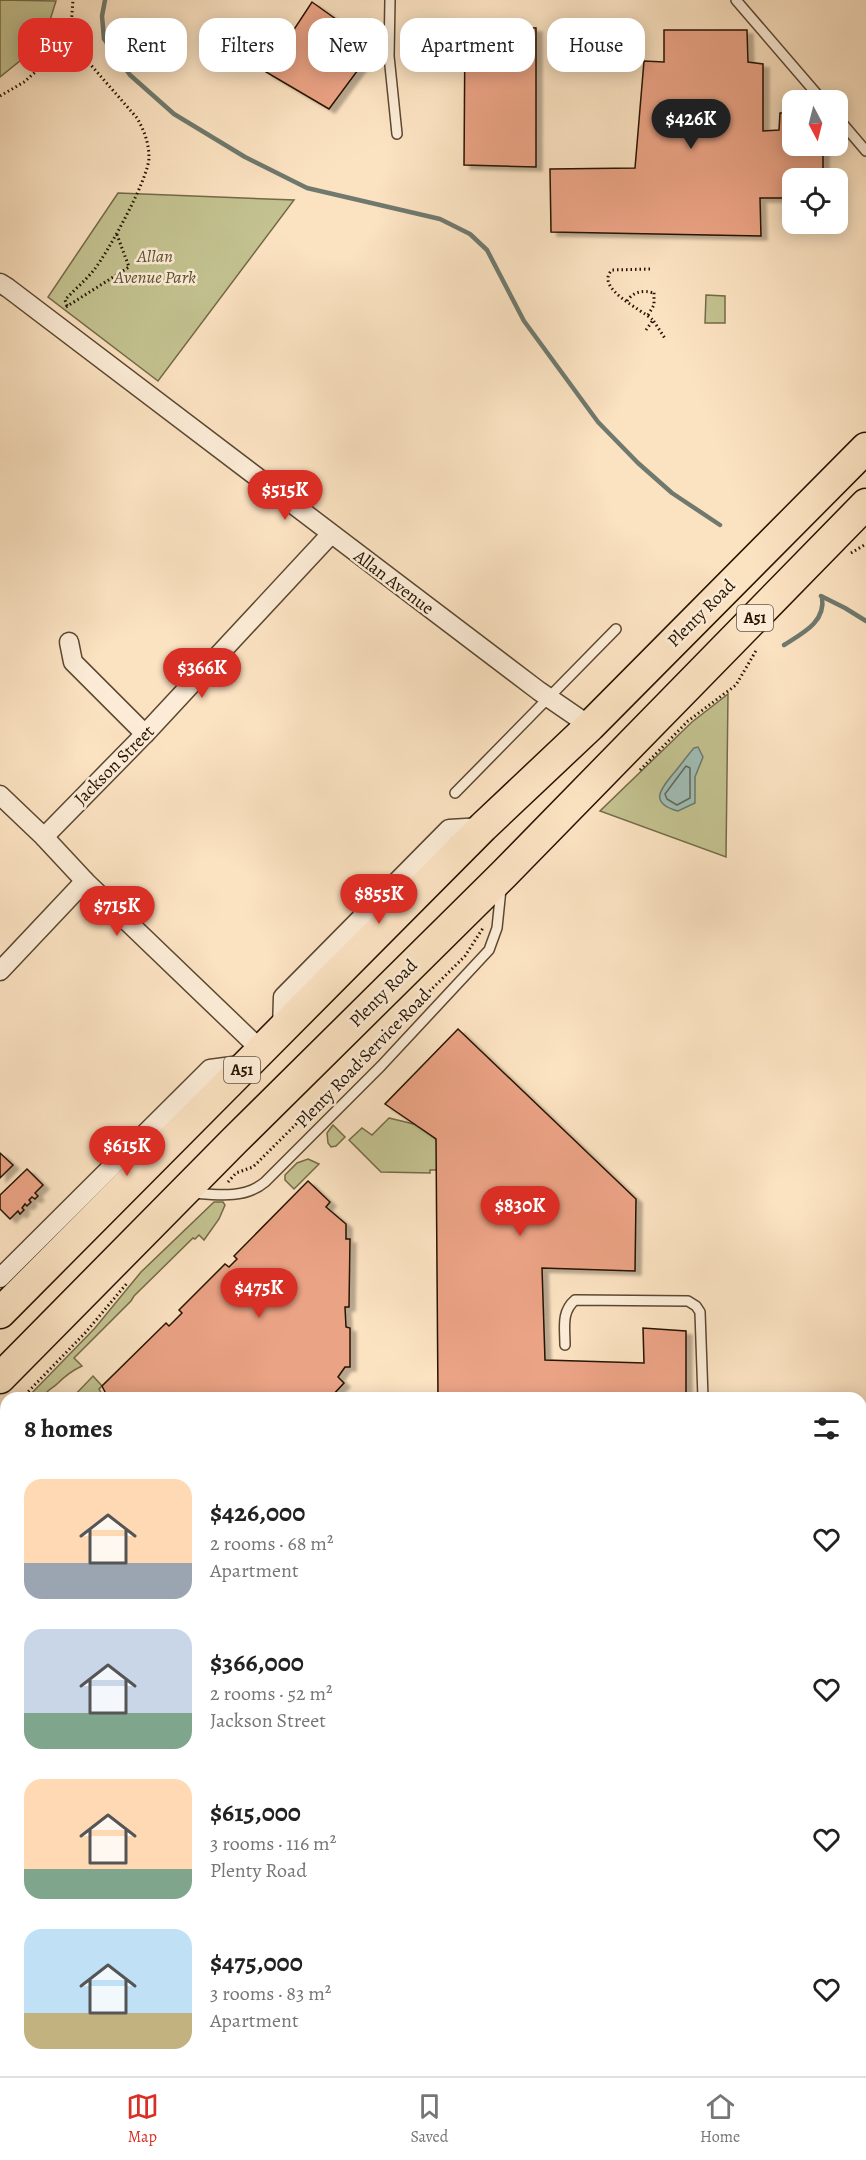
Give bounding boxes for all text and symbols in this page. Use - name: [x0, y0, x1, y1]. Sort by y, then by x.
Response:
- chip: Buy: [18, 18, 93, 72]
- chip: Rent: [105, 18, 187, 72]
- chip: Filters: [199, 18, 296, 72]
- chip: New: [308, 18, 388, 72]
- chip: Apartment: [400, 18, 535, 72]
- chip: House: [547, 18, 645, 72]
- north arrow: [782, 90, 848, 156]
- map controls: [782, 90, 848, 234]
- pin: $426K: [649, 99, 733, 150]
- text: $426K: [666, 105, 716, 132]
- button: locate: [782, 168, 848, 234]
- park label: Allan Avenue Park: [113, 244, 196, 289]
- pin: $515K: [243, 470, 327, 521]
- text: $515K: [262, 476, 308, 503]
- street label: Allan Avenue: [348, 543, 439, 620]
- street label: Plenty Road: [662, 573, 741, 652]
- road number: A51: [737, 605, 773, 631]
- pin: $366K: [160, 648, 244, 699]
- text: $366K: [177, 654, 227, 681]
- street label: Jackson Street: [69, 720, 159, 810]
- pin: $855K: [337, 874, 421, 925]
- text: $855K: [354, 880, 404, 907]
- pin: $715K: [75, 886, 159, 937]
- text: $715K: [94, 892, 140, 919]
- street label: Plenty Road: [344, 953, 423, 1032]
- street label: Plenty Road Service Road: [290, 983, 436, 1133]
- road number: A51: [224, 1057, 260, 1083]
- pin: $615K: [85, 1126, 169, 1177]
- text: $615K: [103, 1132, 151, 1159]
- pin: $830K: [478, 1186, 562, 1237]
- text: $830K: [495, 1192, 545, 1219]
- pin: $475K: [217, 1268, 301, 1319]
- text: $475K: [235, 1274, 283, 1301]
- text: 8 homes: [24, 1411, 113, 1446]
- icon: filters: [810, 1412, 843, 1445]
- text: $426,000: [210, 1495, 305, 1530]
- icon: home: [72, 1503, 144, 1575]
- icon: heart: [810, 1523, 843, 1556]
- text: 2 rooms · 68 m²: [210, 1530, 334, 1557]
- text: Apartment: [210, 1557, 299, 1584]
- text: $366,000: [210, 1645, 304, 1680]
- icon: home: [72, 1653, 144, 1725]
- icon: heart: [810, 1673, 843, 1706]
- text: 2 rooms · 52 m²: [210, 1680, 333, 1707]
- text: Jackson Street: [210, 1707, 326, 1734]
- text: $615,000: [210, 1795, 301, 1830]
- icon: home: [72, 1803, 144, 1875]
- icon: heart: [810, 1823, 843, 1856]
- text: 3 rooms · 116 m²: [210, 1830, 336, 1857]
- text: Plenty Road: [210, 1857, 307, 1884]
- text: $475,000: [210, 1945, 303, 1980]
- icon: home: [72, 1953, 144, 2025]
- icon: heart: [810, 1973, 843, 2006]
- text: 3 rooms · 83 m²: [210, 1980, 331, 2007]
- text: Apartment: [210, 2007, 299, 2034]
- tab: Map: [126, 2090, 159, 2148]
- tab: Saved: [410, 2090, 448, 2148]
- tab: Home: [700, 2090, 740, 2148]

